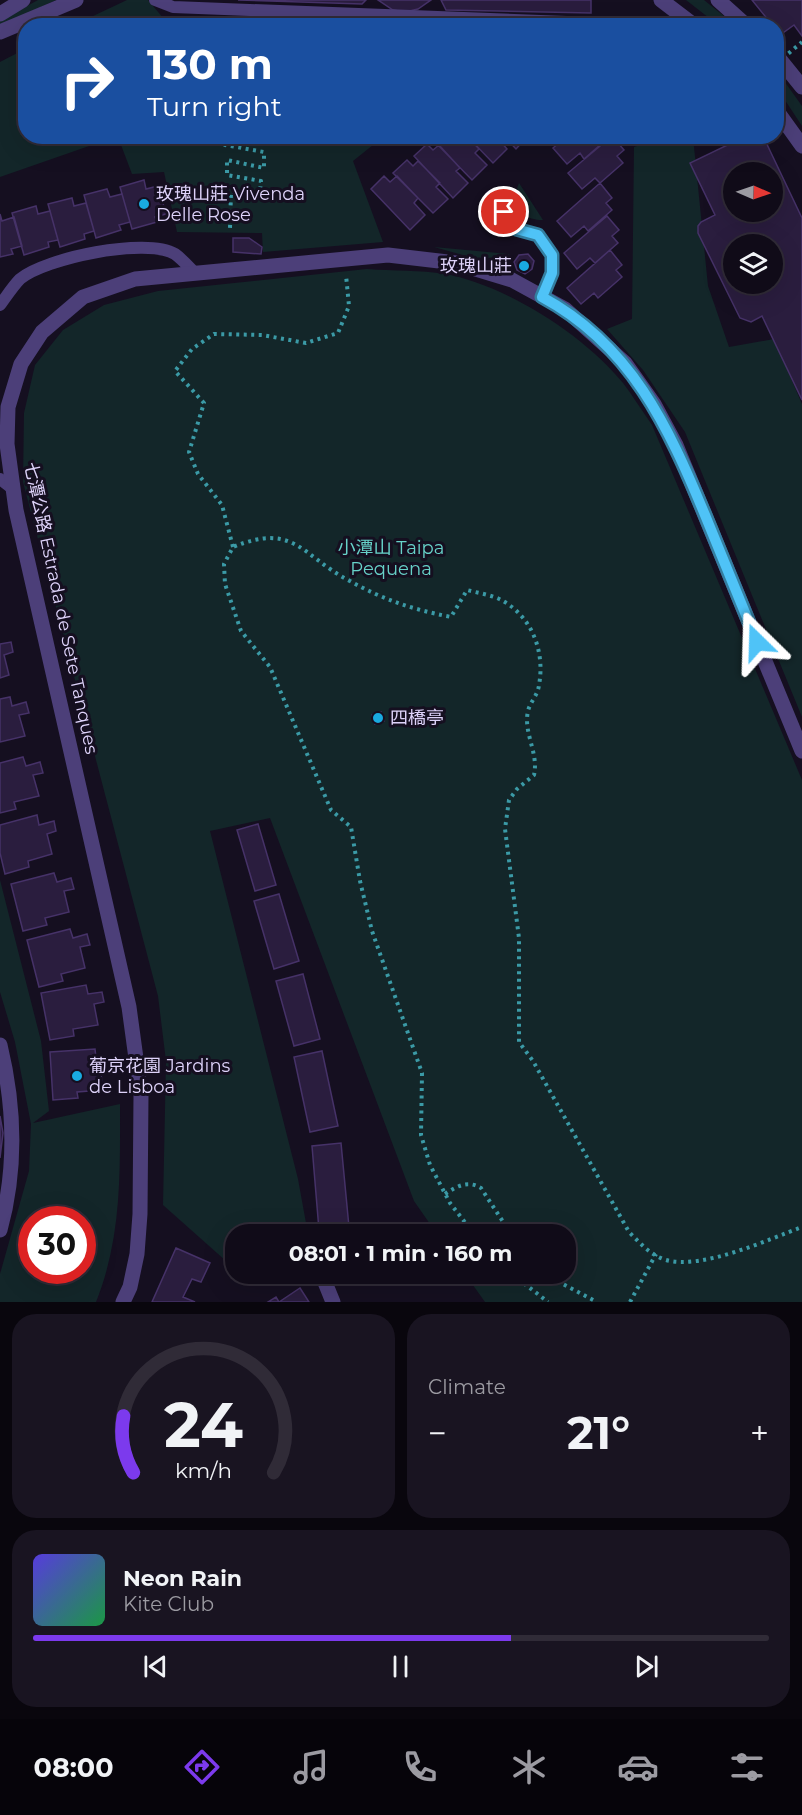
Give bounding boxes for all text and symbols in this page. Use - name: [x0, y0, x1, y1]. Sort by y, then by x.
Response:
- text: 130 m: [147, 38, 273, 90]
- icon: right: [48, 42, 126, 120]
- text: Turn right: [147, 90, 282, 123]
- north arrow: [723, 162, 783, 222]
- map controls: [723, 162, 783, 294]
- place label: 玫瑰山莊 Vivenda Delle Rose: [156, 183, 305, 226]
- pin: [478, 186, 529, 237]
- icon: arrive: [487, 195, 520, 228]
- marker: 玫瑰山莊 Vivenda Delle Rose: [137, 197, 151, 211]
- button: layers: [723, 234, 783, 294]
- place label: 玫瑰山莊: [440, 255, 512, 277]
- marker: 玫瑰山莊: [517, 259, 531, 273]
- street label: 七潭公路 Estrada de Sete Tanques: [19, 460, 103, 756]
- park label: 小潭山 Taipa Pequena: [338, 537, 444, 580]
- position arrow: [725, 610, 789, 674]
- place label: 四橋亭: [390, 707, 444, 729]
- marker: 四橋亭: [371, 711, 385, 725]
- place label: 葡京花園 Jardins de Lisboa: [89, 1055, 231, 1098]
- marker: 葡京花園 Jardins de Lisboa: [70, 1069, 84, 1083]
- speed limit sign: 30: [18, 1206, 96, 1284]
- text: 08:01 · 1 min · 160 m: [289, 1240, 512, 1267]
- text: Climate: [428, 1375, 506, 1399]
- text: 24: [164, 1387, 243, 1463]
- text: 21°: [567, 1405, 630, 1460]
- text: −: [428, 1413, 447, 1453]
- text: +: [750, 1413, 769, 1453]
- text: km/h: [175, 1457, 232, 1483]
- text: Neon Rain: [123, 1565, 242, 1592]
- text: Kite Club: [123, 1592, 214, 1616]
- icon: previous: [139, 1650, 172, 1683]
- icon: pause: [384, 1650, 417, 1683]
- icon: next: [630, 1650, 663, 1683]
- icon: directions: [181, 1746, 223, 1788]
- icon: music: [290, 1746, 332, 1788]
- icon: phone: [399, 1746, 441, 1788]
- icon: climate: [508, 1746, 550, 1788]
- icon: car: [617, 1746, 659, 1788]
- icon: filters: [726, 1746, 768, 1788]
- text: 08:00: [34, 1751, 113, 1784]

